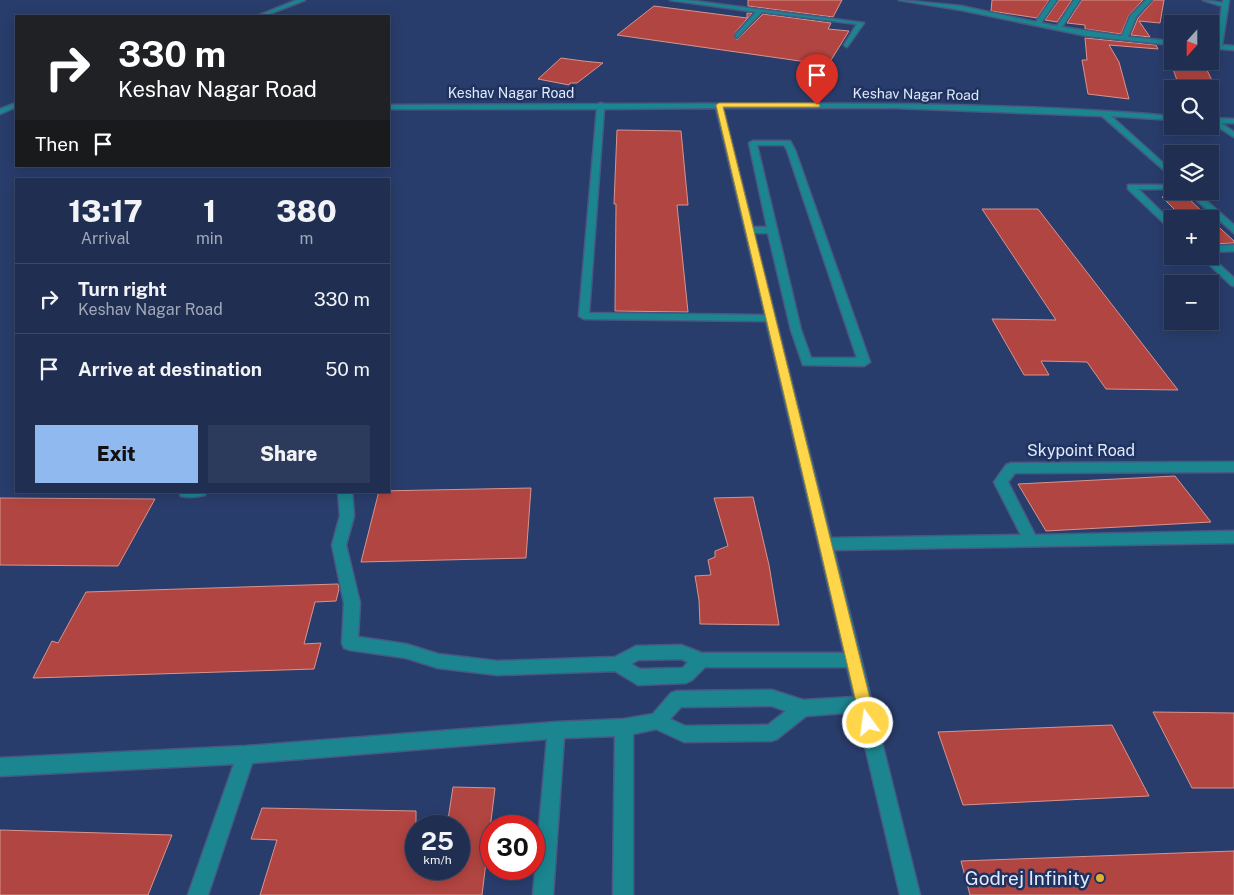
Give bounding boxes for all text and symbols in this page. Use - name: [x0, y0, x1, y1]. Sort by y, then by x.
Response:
- north arrow: [1164, 15, 1219, 70]
- map controls: [1164, 15, 1219, 330]
- text: 330 m: [118, 34, 226, 75]
- icon: right: [35, 35, 100, 100]
- pin: [796, 54, 838, 105]
- icon: arrive: [803, 61, 831, 89]
- text: Keshav Nagar Road: [118, 76, 317, 102]
- button: search: [1164, 80, 1219, 135]
- street label: Keshav Nagar Road: [448, 85, 574, 101]
- street label: Keshav Nagar Road: [853, 85, 979, 103]
- icon: arrive: [89, 130, 117, 158]
- text: Then: [35, 133, 79, 155]
- button: layers: [1164, 145, 1219, 200]
- text: 13:17: [68, 193, 143, 229]
- text: 1: [203, 193, 216, 229]
- text: 380: [276, 193, 337, 229]
- button: +: [1164, 210, 1219, 265]
- text: Arrival: [81, 229, 130, 248]
- text: min: [196, 229, 223, 248]
- text: m: [300, 229, 313, 248]
- button: −: [1164, 275, 1219, 330]
- text: Turn right: [78, 278, 167, 300]
- icon: right: [35, 285, 63, 313]
- text: 330 m: [314, 288, 370, 310]
- text: Keshav Nagar Road: [78, 300, 223, 319]
- icon: arrive: [35, 355, 63, 383]
- text: Arrive at destination: [78, 358, 262, 380]
- text: 50 m: [325, 358, 370, 380]
- button: Exit: [35, 425, 198, 483]
- button: Share: [208, 425, 370, 483]
- street label: Skypoint Road: [1027, 441, 1135, 460]
- position arrow: [841, 696, 893, 748]
- speed limit sign: 30: [480, 815, 545, 880]
- text: 25: [421, 826, 454, 856]
- text: km/h: [423, 853, 452, 867]
- place label: Godrej Infinity: [965, 867, 1090, 889]
- marker: Godrej Infinity: [1094, 872, 1106, 884]

